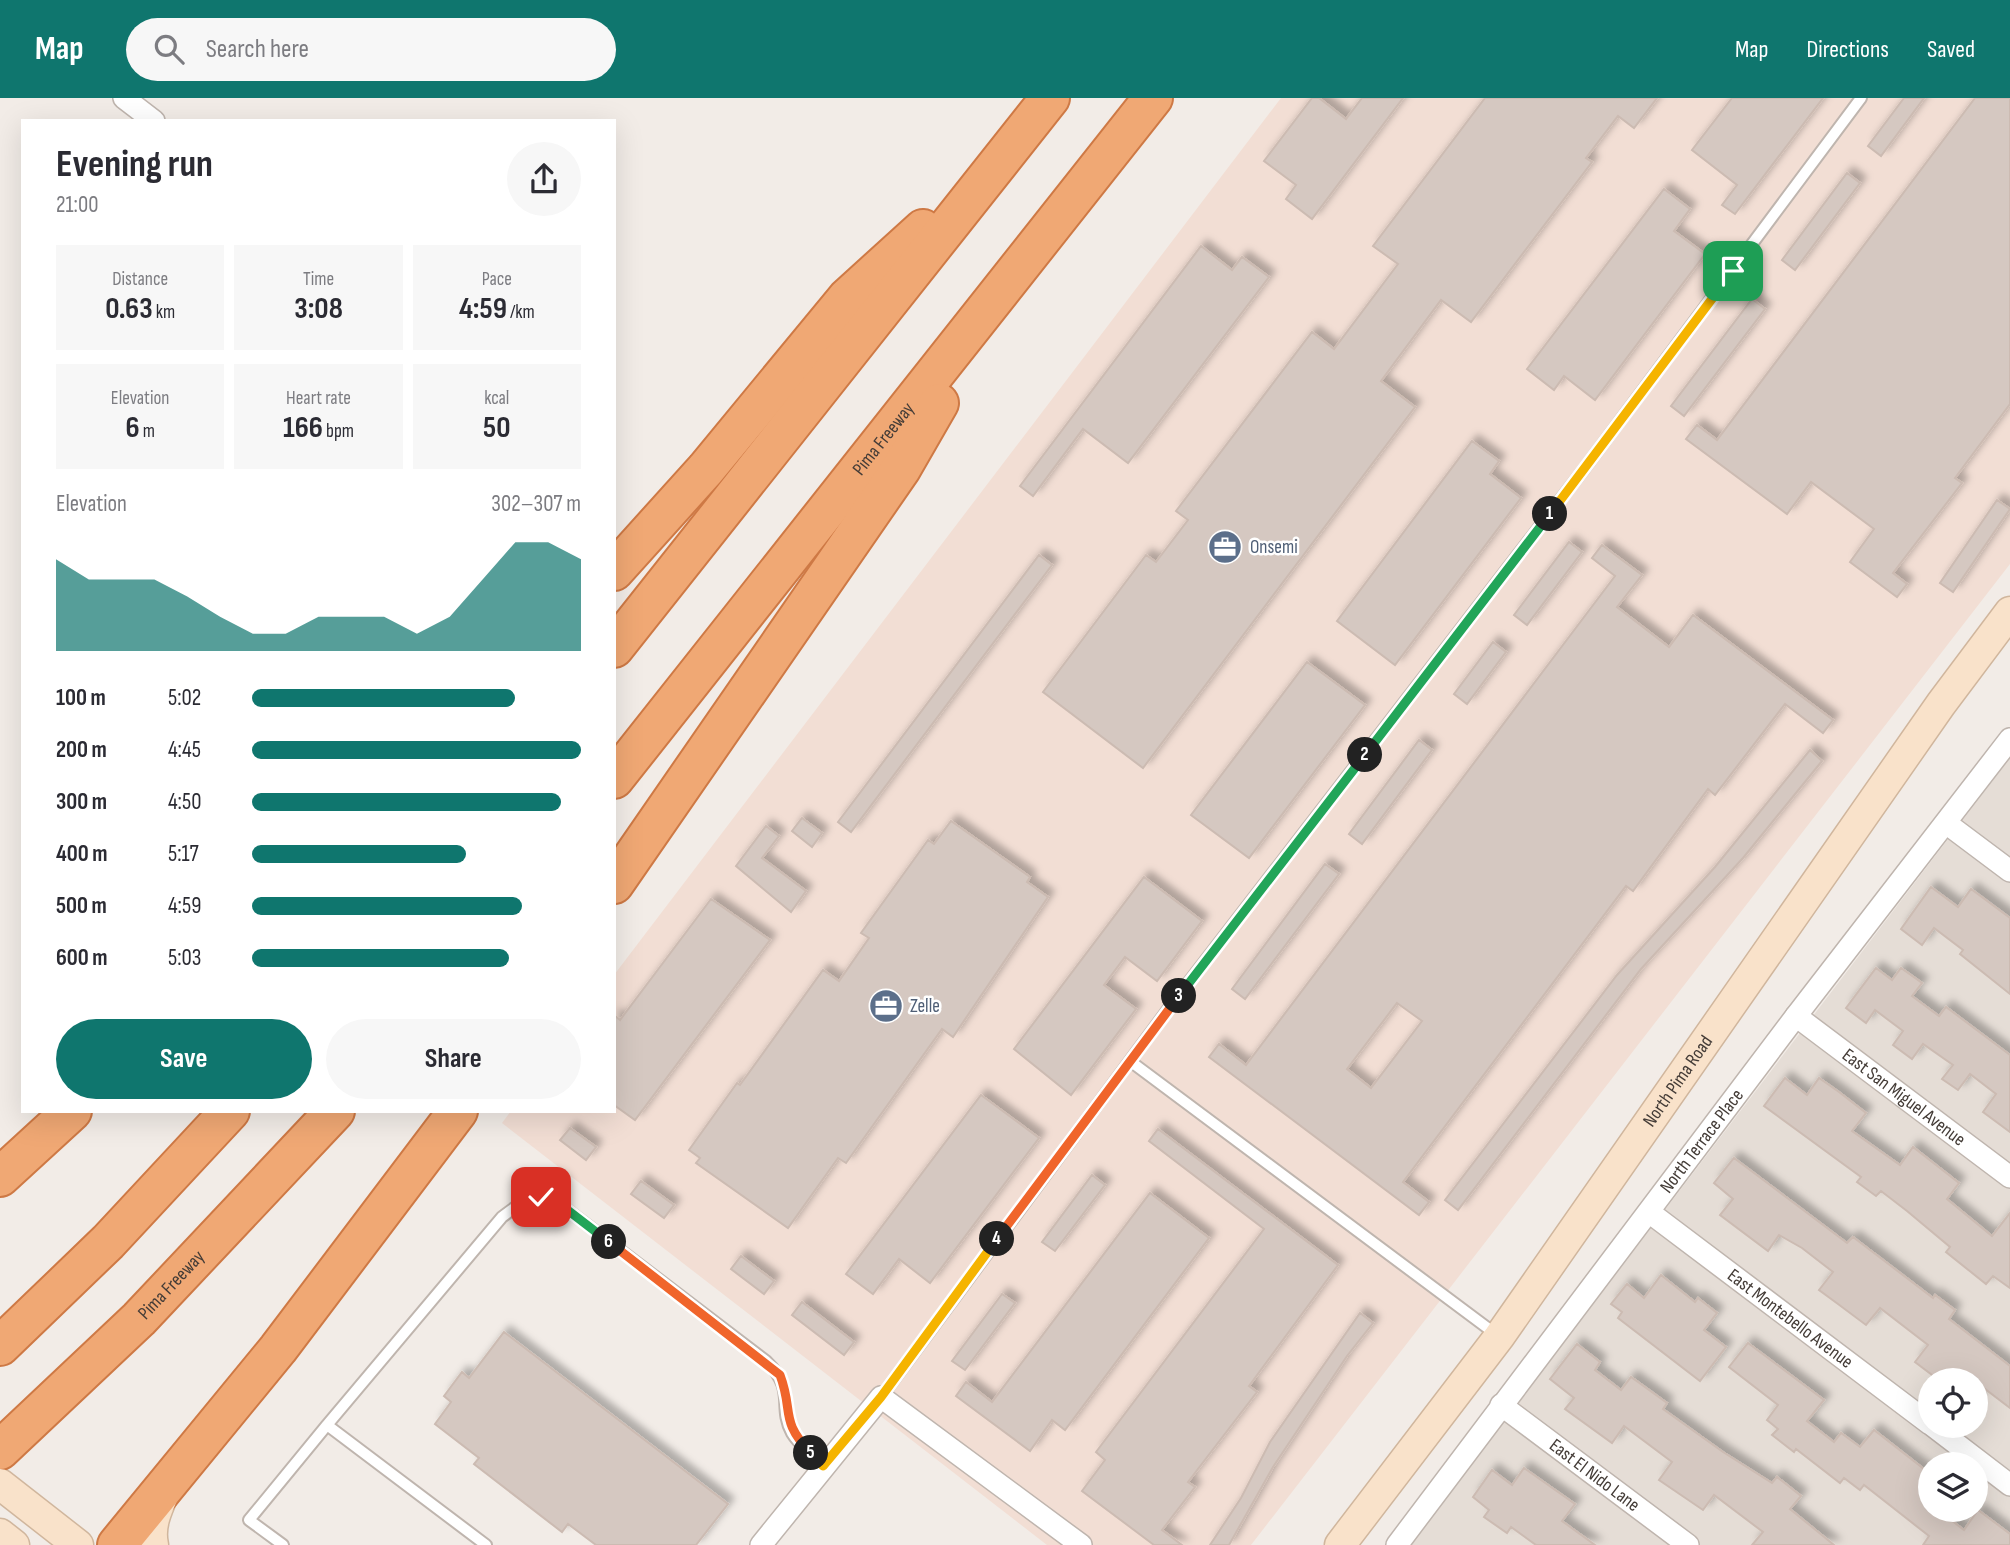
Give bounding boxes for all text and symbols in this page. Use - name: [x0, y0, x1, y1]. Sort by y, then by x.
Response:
- search box: [126, 18, 616, 81]
- text: Map: [35, 29, 84, 69]
- icon: search: [150, 30, 188, 68]
- text: Search here: [206, 34, 309, 65]
- text: Map: [1735, 35, 1768, 64]
- text: Directions: [1806, 35, 1889, 64]
- text: Saved: [1927, 35, 1975, 64]
- text: Evening run: [56, 142, 213, 187]
- button: share: [507, 142, 581, 216]
- text: 21:00: [56, 191, 98, 219]
- pin: [1703, 241, 1763, 301]
- icon: arrive: [1714, 252, 1752, 290]
- text: Distance: [112, 268, 168, 291]
- text: Time: [303, 268, 334, 291]
- text: Pace: [482, 268, 512, 291]
- text: 0.63: [105, 291, 153, 327]
- text: 3:08: [294, 291, 343, 327]
- text: 4:59: [459, 291, 507, 327]
- text: km: [153, 301, 175, 324]
- text: /km: [507, 301, 535, 324]
- text: Elevation: [111, 387, 169, 410]
- text: Heart rate: [286, 387, 351, 410]
- text: kcal: [484, 387, 509, 410]
- street label: Pima Freeway: [847, 397, 920, 480]
- text: 6: [125, 410, 140, 446]
- text: 166: [283, 410, 323, 446]
- text: 50: [483, 410, 511, 446]
- text: m: [140, 420, 155, 443]
- text: bpm: [323, 420, 354, 443]
- text: Elevation: [56, 490, 127, 518]
- text: 302–307 m: [491, 490, 581, 518]
- pin: 1: [1532, 496, 1568, 532]
- text: 1: [1546, 502, 1553, 525]
- office icon: Onsemi: [1206, 528, 1244, 566]
- place label: Onsemi: [1250, 536, 1298, 559]
- text: 100 m: [56, 684, 106, 712]
- text: 5:02: [168, 684, 201, 712]
- text: 200 m: [56, 736, 107, 764]
- text: 4:45: [168, 736, 201, 764]
- pin: 2: [1348, 738, 1382, 772]
- text: 2: [1360, 743, 1369, 766]
- text: 300 m: [56, 788, 107, 816]
- text: 4:50: [168, 788, 201, 816]
- text: 400 m: [56, 840, 107, 868]
- text: 5:17: [168, 840, 199, 868]
- text: 500 m: [56, 892, 107, 920]
- text: 4:59: [168, 892, 201, 920]
- text: 600 m: [56, 944, 108, 972]
- text: 5:03: [168, 944, 201, 972]
- pin: 3: [1162, 978, 1196, 1014]
- text: 3: [1174, 984, 1183, 1007]
- office icon: Zelle: [867, 987, 905, 1025]
- place label: Zelle: [910, 995, 940, 1018]
- button: Save: [56, 1019, 312, 1099]
- button: Share: [326, 1019, 581, 1099]
- street label: North Pima Road: [1638, 1031, 1718, 1131]
- street label: East San Miguel Avenue: [1838, 1043, 1970, 1151]
- street label: North Terrace Place: [1655, 1084, 1748, 1198]
- pin: [511, 1167, 571, 1227]
- icon: check: [522, 1178, 560, 1216]
- pin: 4: [979, 1222, 1014, 1256]
- pin: 6: [592, 1224, 626, 1260]
- text: 4: [992, 1227, 1001, 1250]
- text: 6: [604, 1230, 613, 1253]
- street label: Pima Freeway: [133, 1245, 210, 1324]
- street label: East Montebello Avenue: [1723, 1264, 1858, 1373]
- map controls: [1918, 1368, 1988, 1522]
- button: locate: [1918, 1368, 1988, 1438]
- street label: East El Nido Lane: [1545, 1434, 1644, 1516]
- pin: 5: [794, 1436, 828, 1470]
- text: 5: [806, 1441, 815, 1464]
- button: layers: [1918, 1452, 1988, 1522]

